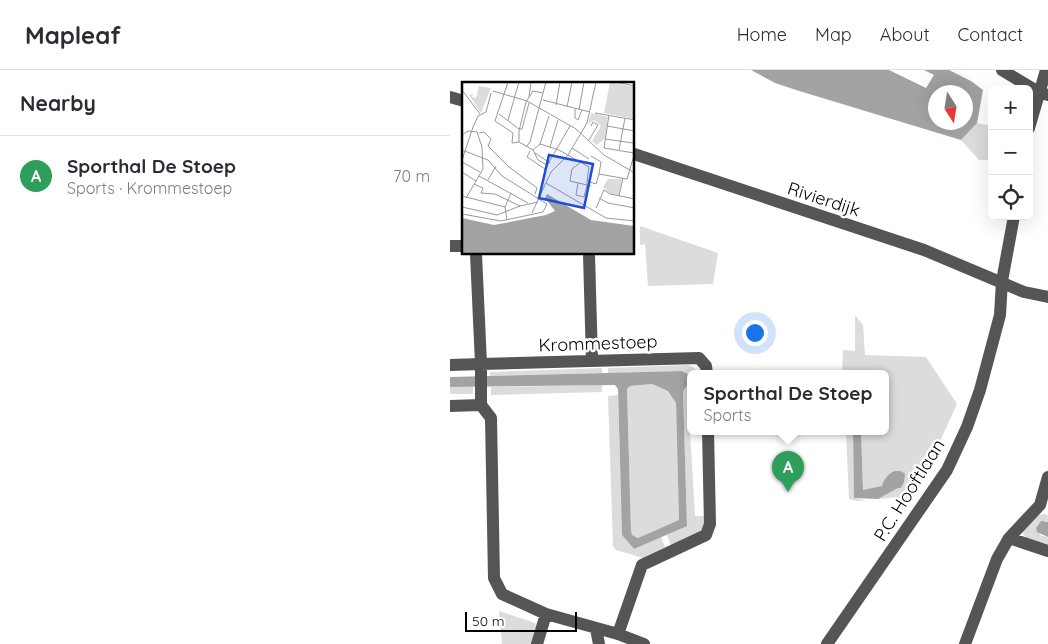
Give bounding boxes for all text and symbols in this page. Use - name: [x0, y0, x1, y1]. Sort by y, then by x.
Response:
- text: Mapleaf: [25, 20, 121, 50]
- text: Home: [737, 23, 787, 46]
- text: Map: [815, 23, 852, 46]
- text: About: [880, 23, 930, 46]
- text: Contact: [958, 23, 1023, 46]
- inset map: [462, 82, 635, 255]
- north arrow: [928, 85, 973, 130]
- map controls: [988, 85, 1033, 220]
- button: +: [988, 85, 1033, 130]
- text: Nearby: [20, 90, 96, 116]
- button: −: [988, 130, 1033, 175]
- text: Sporthal De Stoep: [67, 154, 236, 178]
- text: A: [31, 166, 41, 186]
- text: 70 m: [393, 166, 430, 186]
- button: locate: [988, 175, 1033, 220]
- street label: Rivierdijk: [785, 176, 863, 222]
- text: Sports · Krommestoep: [67, 178, 232, 198]
- your location: [742, 320, 768, 346]
- street label: Krommestoep: [538, 329, 658, 357]
- popup: [687, 370, 889, 435]
- text: Sporthal De Stoep: [704, 381, 872, 405]
- text: Sports: [704, 405, 751, 425]
- street label: P.C. Hooftlaan: [869, 435, 949, 545]
- pin: A: [772, 451, 804, 492]
- scale bar: [465, 609, 578, 632]
- text: 50 m: [472, 612, 505, 630]

